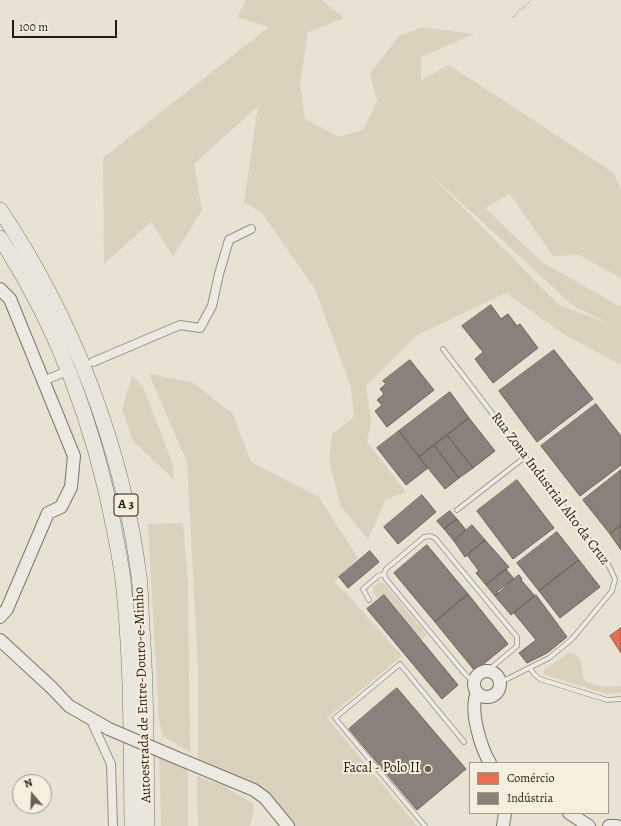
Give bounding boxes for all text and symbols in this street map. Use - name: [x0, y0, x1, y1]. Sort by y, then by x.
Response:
- scale bar: [14, 12, 119, 38]
- text: 100 m: [19, 19, 48, 35]
- street label: Rua Zona Industrial Alto da Cruz: [487, 409, 613, 569]
- road number: A 3: [114, 494, 138, 516]
- street label: Autoestrada de Entre-Douro-e-Minho: [131, 587, 155, 803]
- place label: Facal - Polo II: [343, 761, 420, 777]
- legend: [469, 762, 609, 814]
- marker: Facal - Polo II: [423, 764, 433, 774]
- text: Comércio: [507, 770, 555, 786]
- north arrow: [12, 774, 52, 814]
- text: N: [22, 775, 34, 792]
- text: Indústria: [507, 790, 553, 806]

